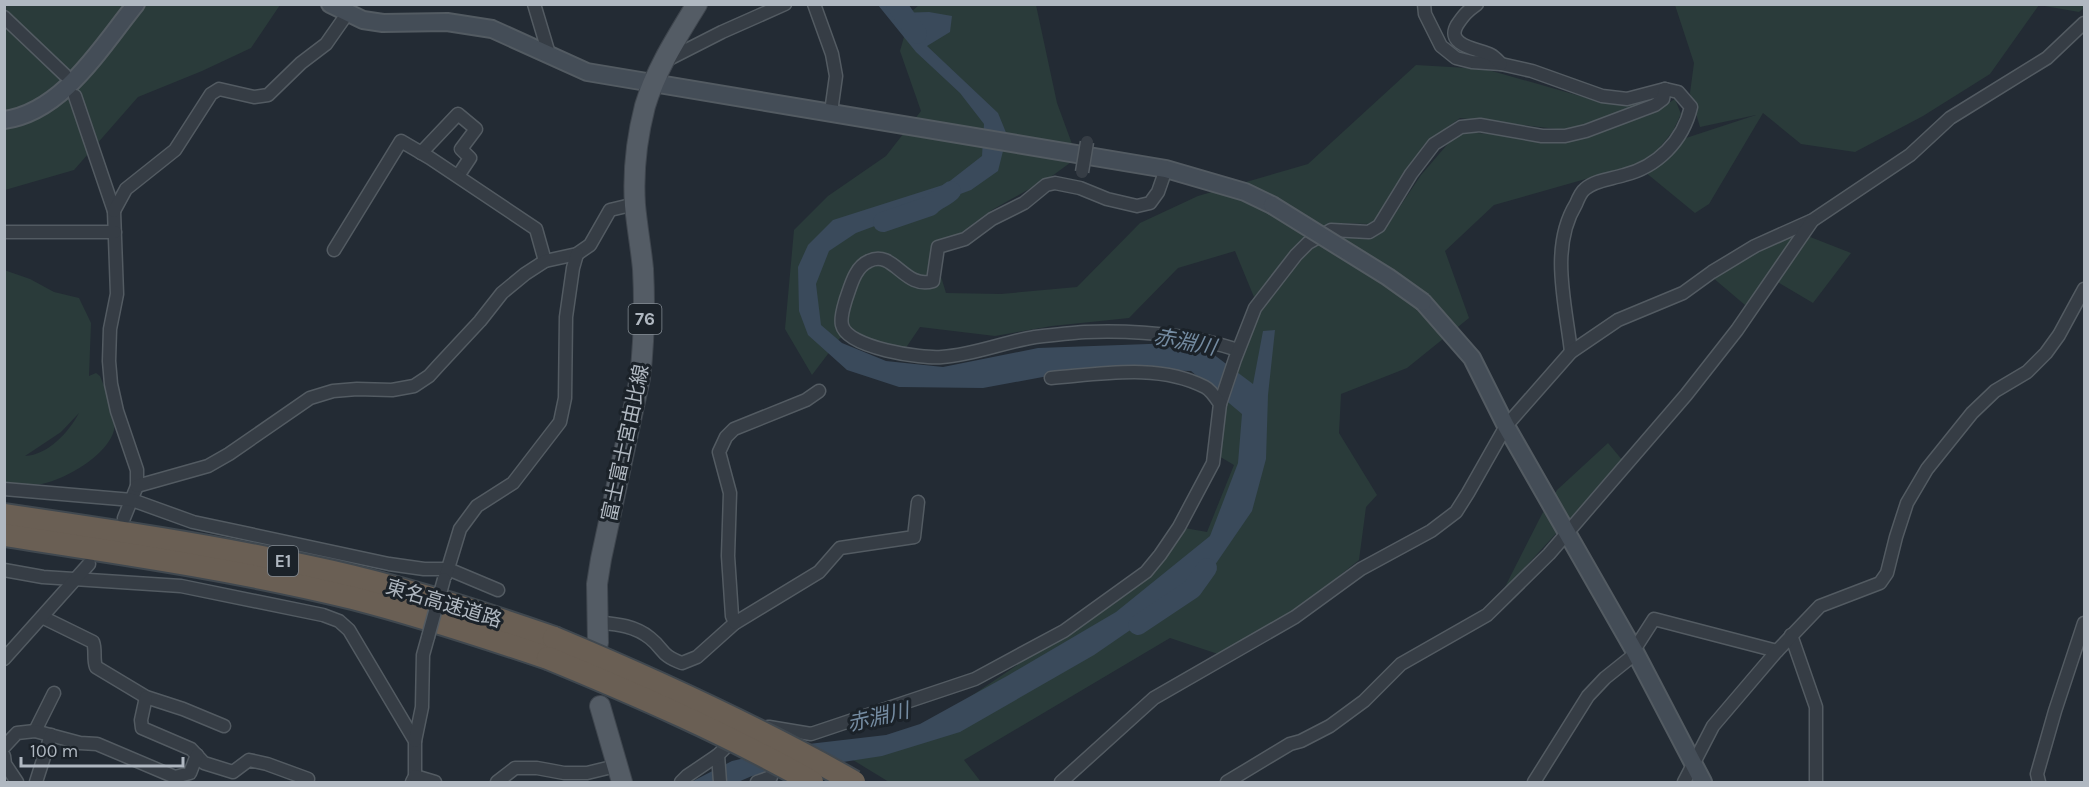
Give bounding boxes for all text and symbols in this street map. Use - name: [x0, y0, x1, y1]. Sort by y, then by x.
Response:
- road number: 76: [628, 304, 662, 334]
- water label: 赤淵川: [1152, 324, 1220, 360]
- street label: 富士富士宮由比線: [598, 362, 653, 524]
- road number: E1: [268, 546, 298, 576]
- street label: 東名高速道路: [383, 575, 505, 632]
- water label: 赤淵川: [845, 698, 913, 736]
- scale bar: [21, 730, 183, 768]
- text: 100 m: [30, 740, 78, 762]

